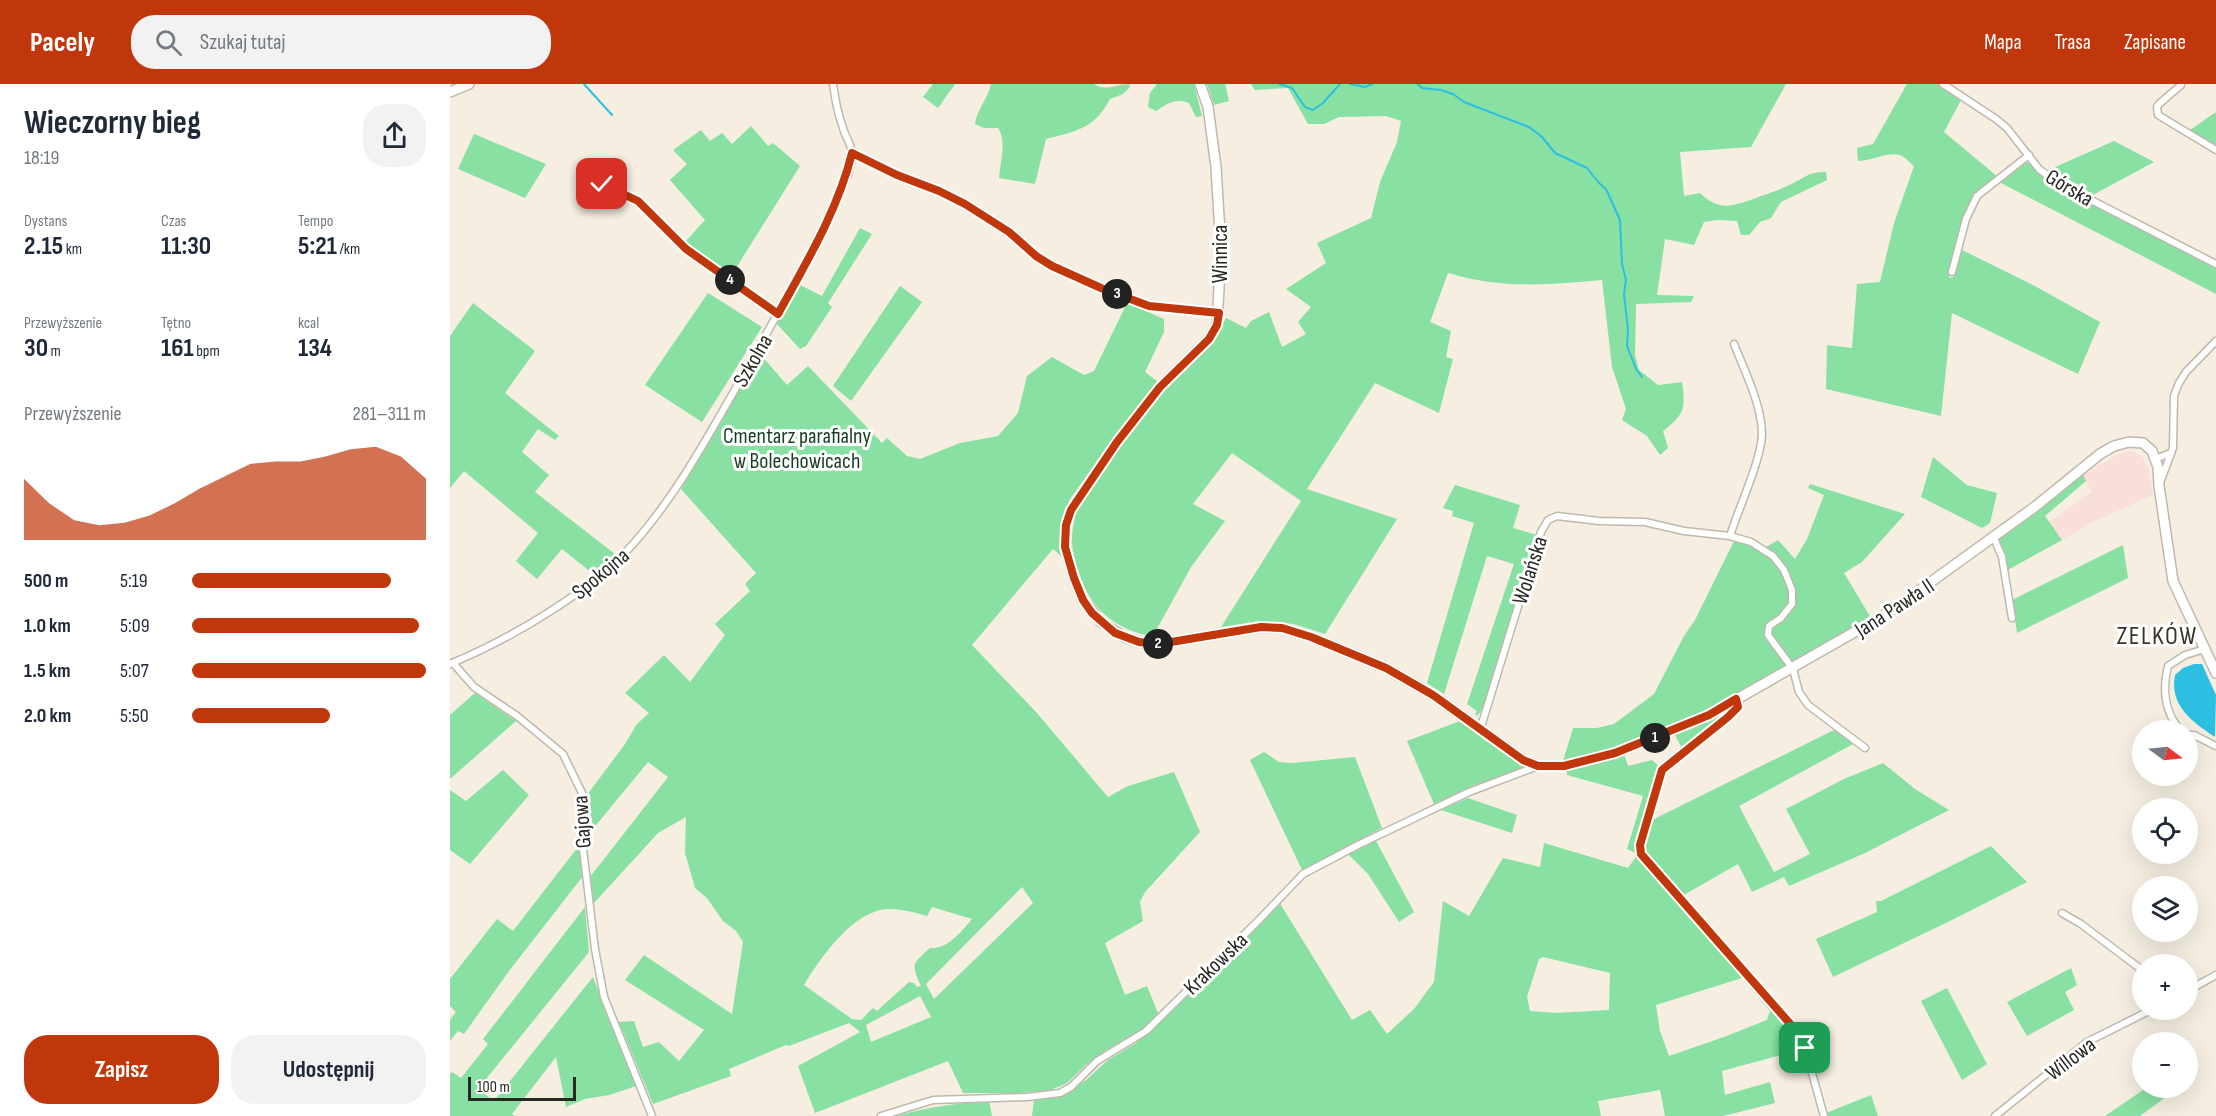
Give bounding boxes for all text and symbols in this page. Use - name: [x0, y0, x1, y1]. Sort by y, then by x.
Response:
- search box: [131, 15, 551, 69]
- text: Pacely: [30, 26, 95, 59]
- icon: search: [152, 26, 185, 59]
- text: Szukaj tutaj: [200, 29, 285, 56]
- text: Mapa: [1984, 30, 2022, 55]
- text: Trasa: [2055, 30, 2091, 55]
- text: Zapisane: [2124, 30, 2186, 55]
- text: Wieczorny bieg: [24, 103, 201, 143]
- button: share: [363, 104, 426, 167]
- text: 18:19: [24, 146, 59, 170]
- pin: [576, 158, 627, 209]
- street label: Górska: [2040, 164, 2098, 213]
- icon: check: [585, 167, 618, 200]
- text: Dystans: [24, 212, 67, 231]
- text: Czas: [161, 212, 186, 231]
- text: Tempo: [298, 212, 333, 231]
- street label: Winnica: [1207, 225, 1234, 283]
- text: 2.15: [24, 231, 63, 262]
- text: 11:30: [161, 231, 211, 262]
- text: 5:21: [298, 231, 337, 262]
- text: km: [63, 240, 82, 259]
- text: /km: [337, 240, 360, 259]
- pin: 4: [715, 265, 745, 295]
- text: 4: [726, 270, 734, 289]
- pin: 3: [1102, 279, 1132, 309]
- text: 3: [1113, 284, 1121, 303]
- text: Przewyższenie: [24, 314, 102, 333]
- text: Tętno: [161, 314, 191, 333]
- text: kcal: [298, 314, 319, 333]
- street label: Szkolna: [727, 330, 779, 392]
- text: 30: [24, 333, 48, 364]
- text: 161: [161, 333, 194, 364]
- text: 134: [298, 333, 332, 364]
- text: m: [48, 342, 61, 361]
- text: bpm: [194, 342, 220, 361]
- text: Przewyższenie: [24, 402, 122, 426]
- text: 281–311 m: [352, 402, 426, 426]
- park label: Cmentarz parafialny w Bolechowicach: [723, 423, 871, 475]
- street label: Wolańska: [1507, 533, 1554, 608]
- street label: Spokojna: [567, 542, 635, 606]
- text: 500 m: [24, 569, 68, 593]
- text: 5:19: [120, 569, 148, 593]
- street label: Jana Pawła II: [1849, 573, 1940, 644]
- text: 1.0 km: [24, 614, 71, 638]
- text: 5:09: [120, 614, 150, 638]
- district label: ZELKÓW: [2116, 621, 2198, 652]
- pin: 2: [1143, 629, 1173, 659]
- text: 2: [1154, 634, 1162, 653]
- text: 1.5 km: [24, 659, 70, 683]
- text: 5:07: [120, 659, 149, 683]
- text: 2.0 km: [24, 704, 71, 728]
- text: 5:50: [120, 704, 149, 728]
- north arrow: [2132, 720, 2198, 786]
- map controls: [2132, 720, 2198, 1098]
- pin: 1: [1640, 723, 1670, 753]
- text: 1: [1652, 728, 1658, 747]
- street label: Gajowa: [567, 795, 598, 849]
- button: locate: [2132, 798, 2198, 864]
- button: layers: [2132, 876, 2198, 942]
- street label: Krakowska: [1178, 927, 1254, 1001]
- button: +: [2132, 954, 2198, 1020]
- pin: [1779, 1022, 1830, 1073]
- icon: arrive: [1788, 1031, 1821, 1064]
- street label: Willowa: [2040, 1032, 2101, 1087]
- button: −: [2132, 1032, 2198, 1098]
- button: Zapisz: [24, 1035, 219, 1104]
- button: Udostępnij: [231, 1035, 426, 1104]
- scale bar: [468, 1074, 576, 1102]
- text: 100 m: [477, 1078, 510, 1097]

